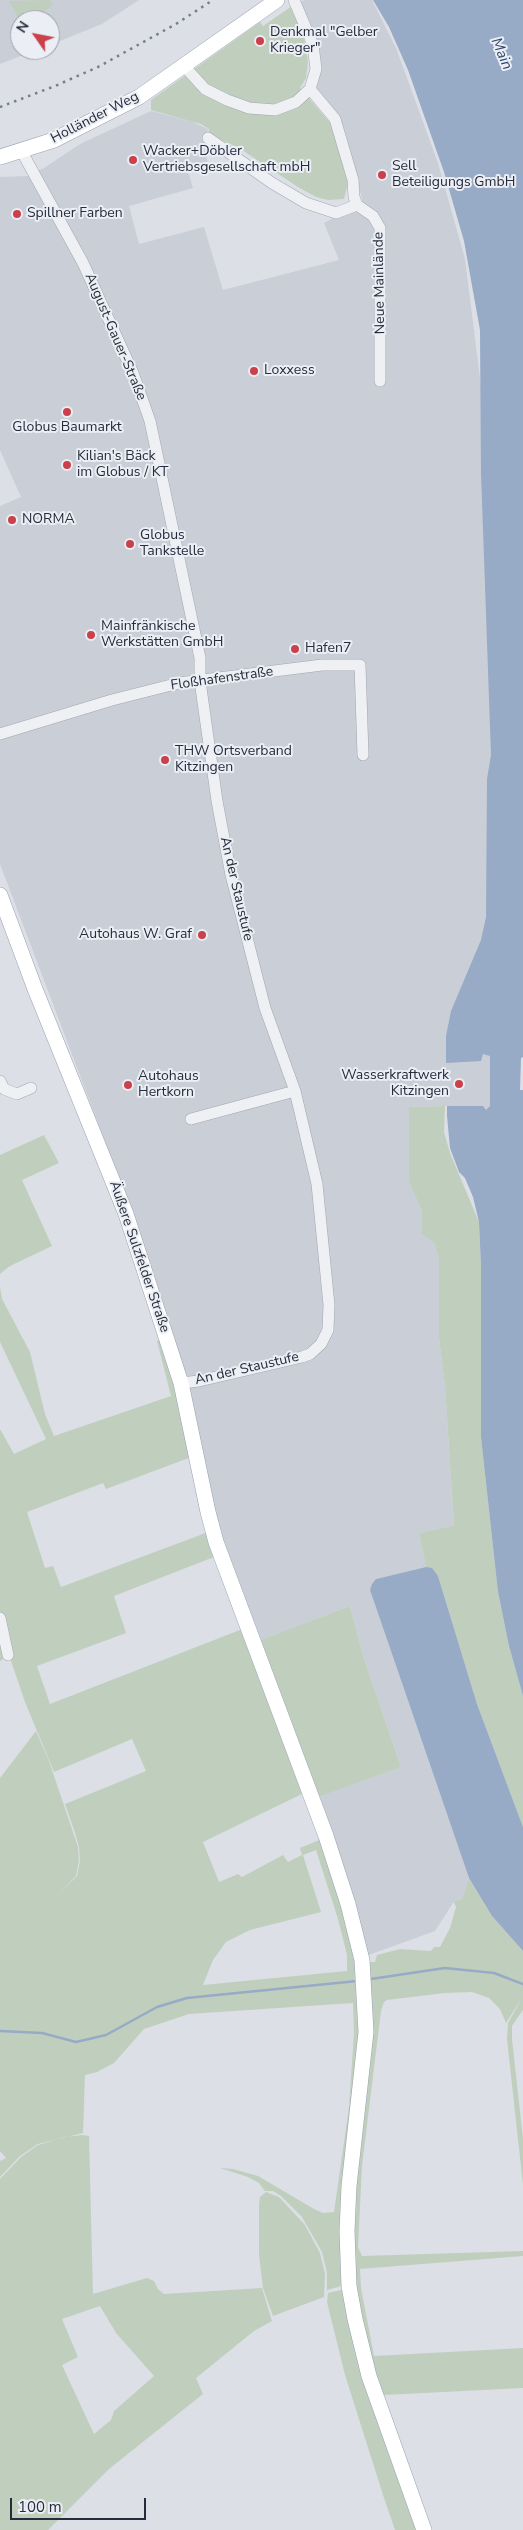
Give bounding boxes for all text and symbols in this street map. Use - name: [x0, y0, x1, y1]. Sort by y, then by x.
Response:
- north arrow: [10, 10, 60, 60]
- text: N: [12, 18, 34, 37]
- place label: Denkmal "Gelber Krieger": [270, 25, 378, 58]
- marker: Denkmal "Gelber Krieger": [254, 35, 266, 47]
- water label: Main: [486, 35, 516, 73]
- street label: Holländer Weg: [48, 89, 142, 147]
- place label: Wacker+Döbler Vertriebsgesellschaft mbH: [143, 144, 310, 176]
- marker: Wacker+Döbler Vertriebsgesellschaft mbH: [127, 154, 139, 166]
- place label: Sell Beteiligungs GmbH: [392, 159, 515, 192]
- marker: Sell Beteiligungs GmbH: [376, 169, 388, 181]
- place label: Spillner Farben: [27, 206, 123, 222]
- marker: Spillner Farben: [11, 208, 23, 220]
- street label: Neue Mainlände: [371, 232, 389, 334]
- street label: August-Gauer-Straße: [81, 271, 149, 403]
- place label: Loxxess: [264, 363, 315, 379]
- marker: Loxxess: [248, 365, 260, 377]
- marker: Globus Baumarkt: [61, 406, 73, 418]
- place label: Globus Baumarkt: [12, 420, 122, 436]
- place label: Kilian's Bäck im Globus / KT: [77, 449, 168, 482]
- marker: Kilian's Bäck im Globus / KT: [61, 459, 73, 471]
- place label: NORMA: [22, 512, 75, 528]
- marker: NORMA: [6, 514, 18, 526]
- place label: Globus Tankstelle: [140, 528, 204, 560]
- marker: Globus Tankstelle: [124, 538, 136, 550]
- place label: Mainfränkische Werkstätten GmbH: [101, 619, 223, 652]
- marker: Mainfränkische Werkstätten GmbH: [85, 629, 97, 641]
- place label: Hafen7: [305, 641, 351, 657]
- marker: Hafen7: [289, 643, 301, 655]
- street label: Floßhafenstraße: [170, 663, 274, 695]
- place label: THW Ortsverband Kitzingen: [175, 744, 292, 776]
- marker: THW Ortsverband Kitzingen: [159, 754, 171, 766]
- street label: An der Staustufe: [216, 835, 256, 943]
- place label: Autohaus W. Graf: [79, 927, 192, 943]
- marker: Autohaus W. Graf: [196, 929, 208, 941]
- place label: Wasserkraftwerk Kitzingen: [341, 1068, 449, 1100]
- place label: Autohaus Hertkorn: [138, 1069, 199, 1102]
- marker: Wasserkraftwerk Kitzingen: [453, 1078, 465, 1090]
- marker: Autohaus Hertkorn: [122, 1079, 134, 1091]
- street label: Äußere Sulzfelder Straße: [105, 1179, 173, 1335]
- street label: An der Staustufe: [193, 1349, 301, 1389]
- scale bar: [12, 2488, 149, 2520]
- text: 100 m: [18, 2497, 62, 2517]

